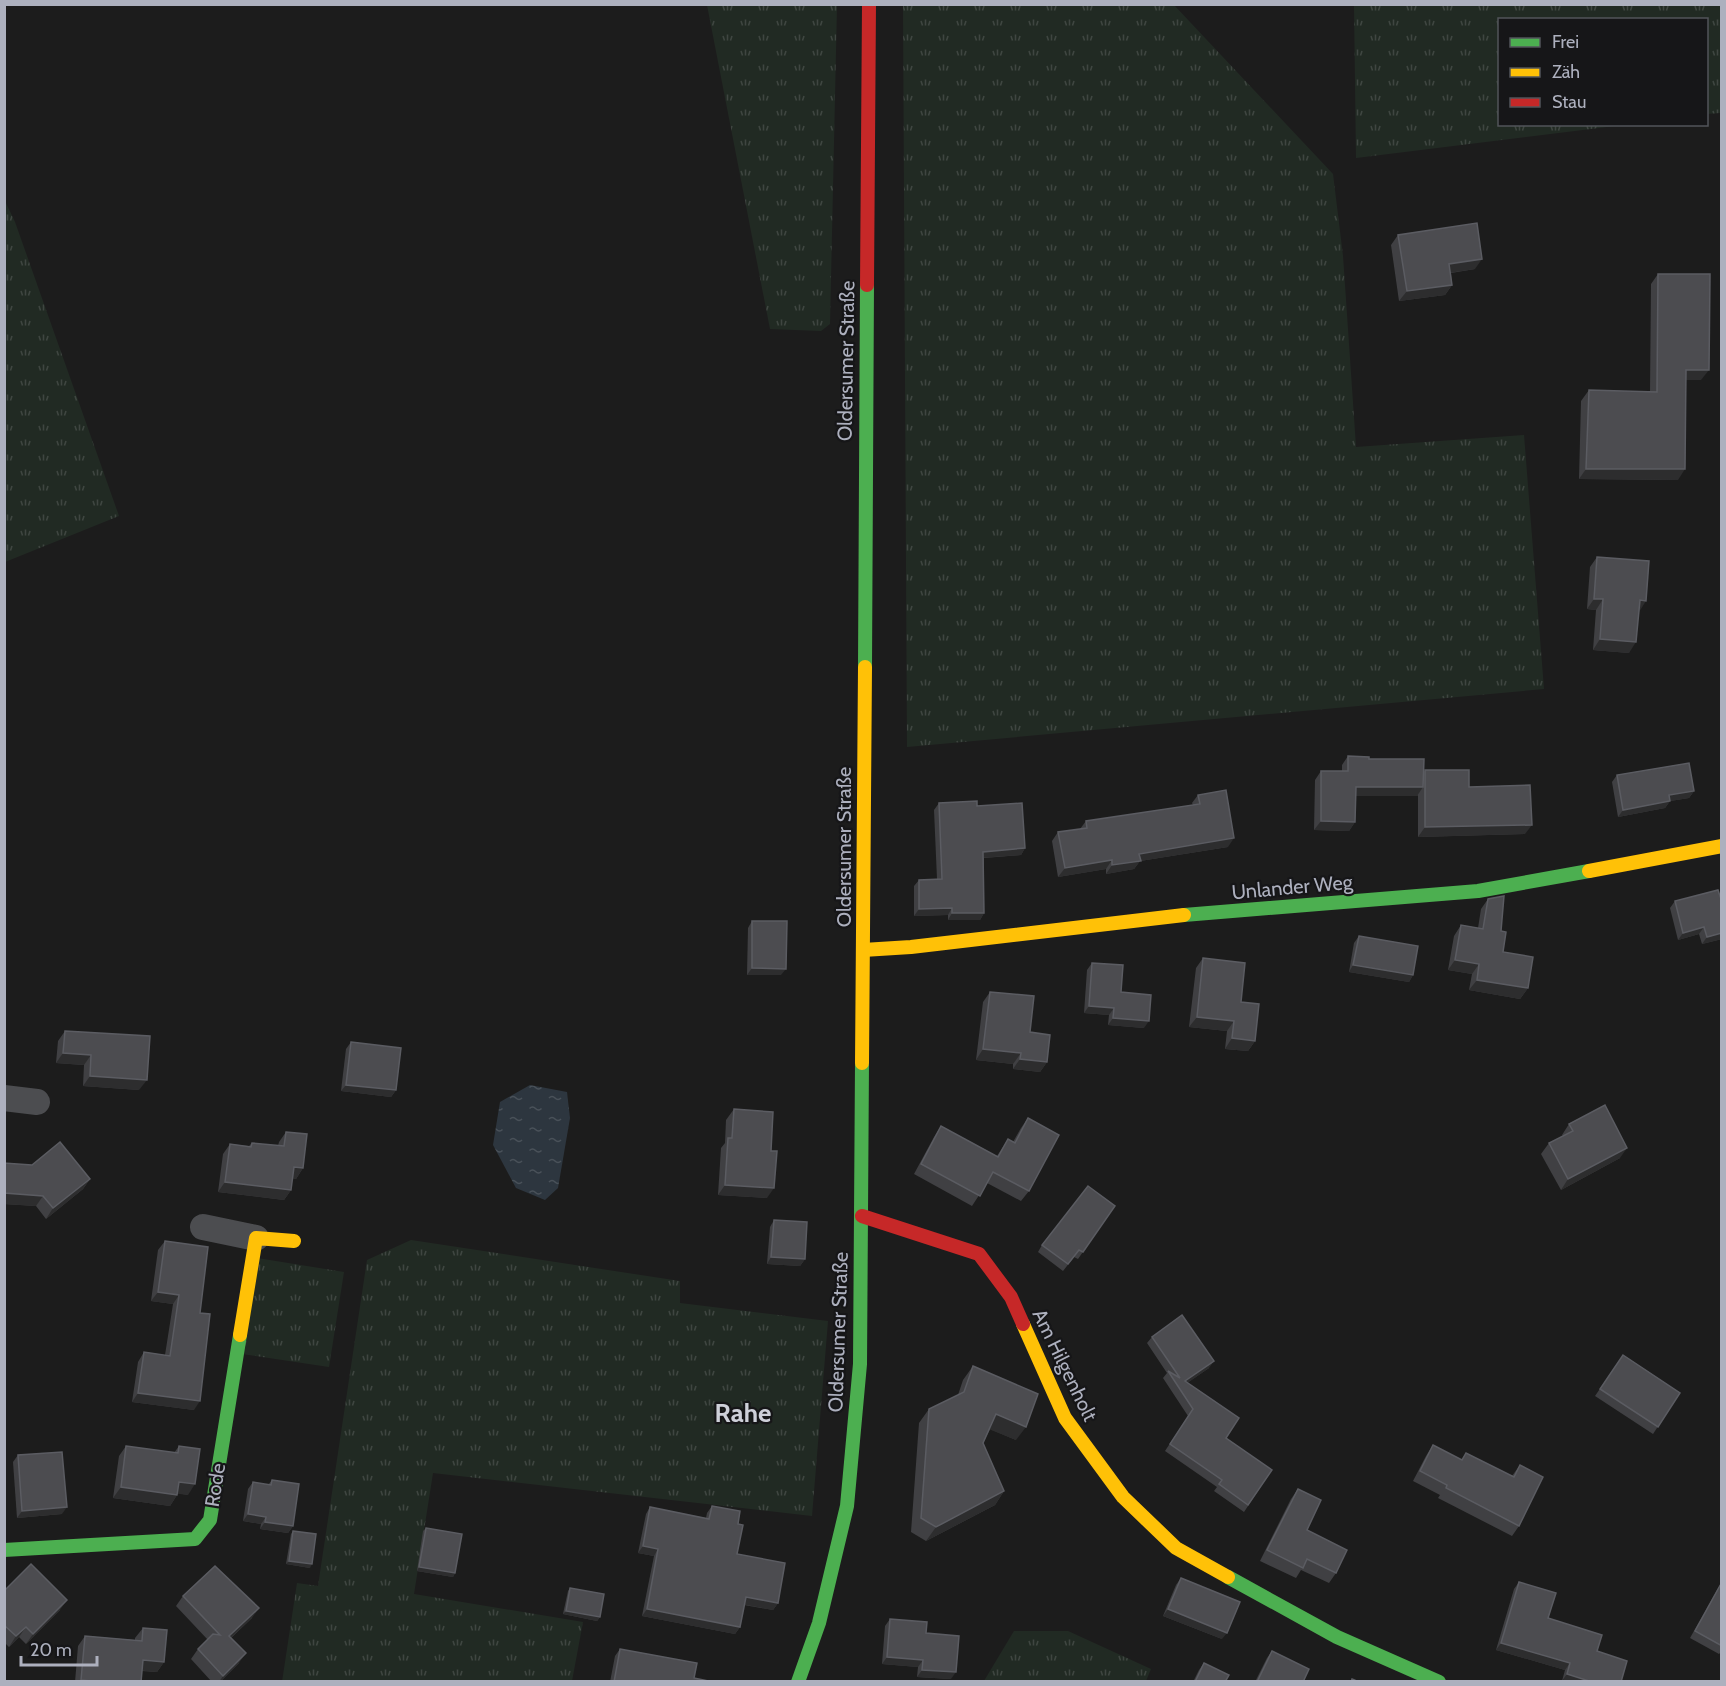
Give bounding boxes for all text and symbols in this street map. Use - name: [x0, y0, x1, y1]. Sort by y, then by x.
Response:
- legend: [1498, 18, 1708, 126]
- text: Frei: [1552, 31, 1579, 53]
- text: Zäh: [1552, 61, 1580, 83]
- text: Stau: [1552, 91, 1586, 113]
- street label: Oldersumer Straße: [833, 281, 859, 441]
- street label: Oldersumer Straße: [832, 767, 856, 927]
- street label: Unlander Weg: [1231, 870, 1355, 904]
- street label: Oldersumer Straße: [823, 1251, 853, 1413]
- street label: Am Hilgenholt: [1028, 1305, 1103, 1425]
- district label: Rahe: [715, 1397, 771, 1429]
- street label: Rode: [200, 1461, 230, 1509]
- scale bar: [21, 1629, 98, 1667]
- text: 20 m: [30, 1639, 72, 1661]

